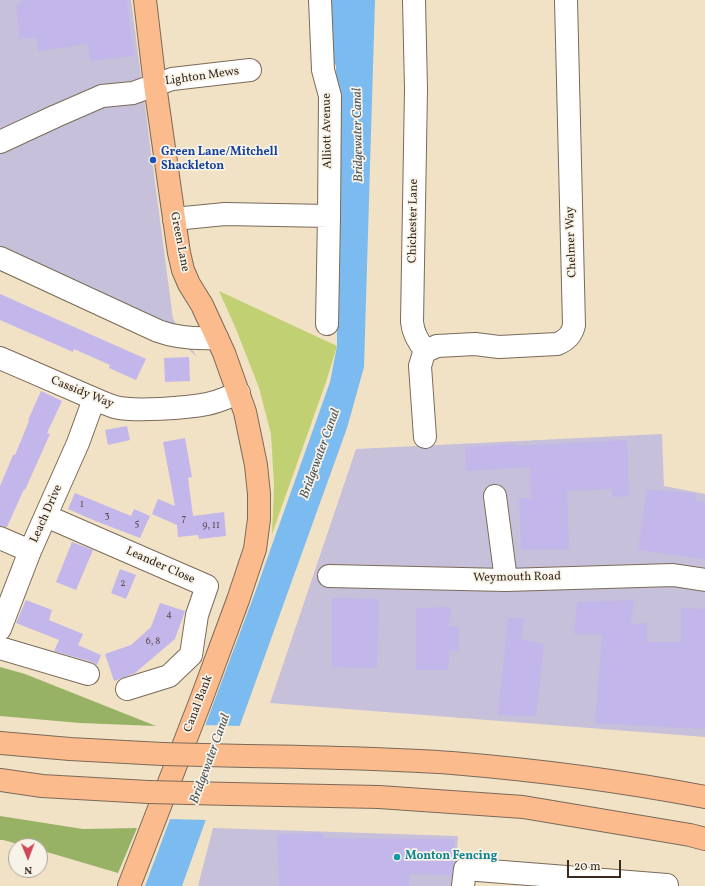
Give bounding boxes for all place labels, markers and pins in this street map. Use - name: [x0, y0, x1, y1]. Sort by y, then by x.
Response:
- place label: Green Lane/Mitchell Shackleton: [161, 146, 278, 174]
- marker: Green Lane/Mitchell Shackleton: [148, 155, 158, 165]
- place label: Monton Fencing: [405, 850, 497, 864]
- marker: Monton Fencing: [392, 852, 402, 862]

